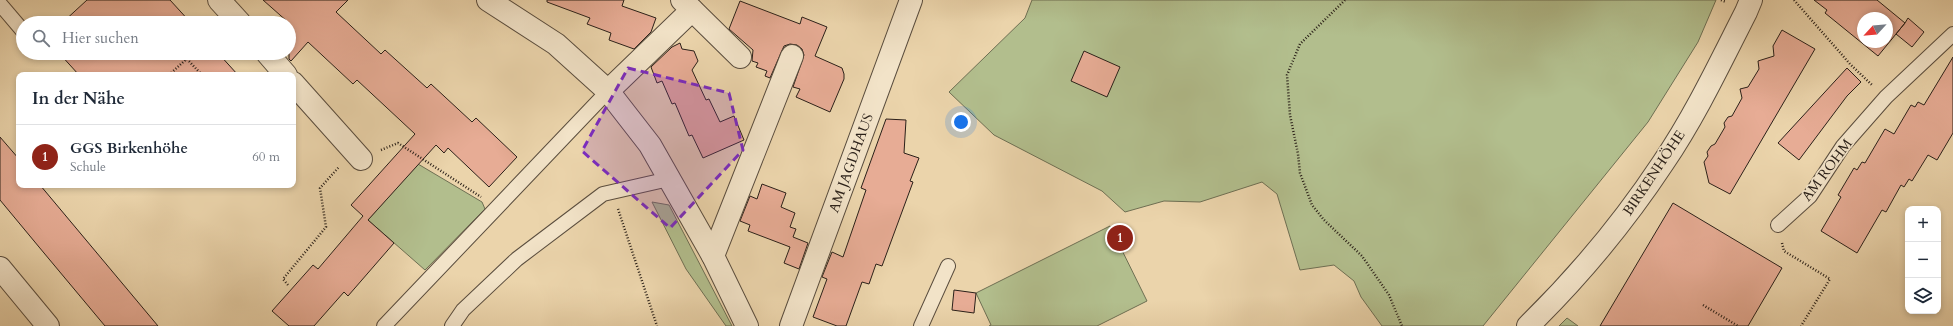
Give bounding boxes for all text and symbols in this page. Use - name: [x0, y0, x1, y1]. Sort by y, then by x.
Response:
- north arrow: [1857, 12, 1893, 48]
- search box: [16, 16, 296, 60]
- icon: search: [30, 27, 52, 49]
- text: Hier suchen: [62, 28, 139, 48]
- text: In der Nähe: [32, 87, 125, 110]
- street label: AM JAGDHAUS: [824, 111, 878, 215]
- your location: [951, 112, 971, 132]
- street label: BIRKENHÖHE: [1618, 126, 1690, 219]
- street label: AM ROHM: [1797, 135, 1857, 205]
- text: GGS Birkenhöhe: [70, 138, 188, 158]
- text: 1: [42, 148, 48, 166]
- text: 60 m: [252, 148, 280, 166]
- text: Schule: [70, 158, 106, 176]
- map controls: [1905, 206, 1941, 314]
- button: +: [1905, 206, 1941, 242]
- pin: 1: [1107, 223, 1133, 253]
- button: −: [1905, 242, 1941, 278]
- button: layers: [1905, 278, 1941, 314]

